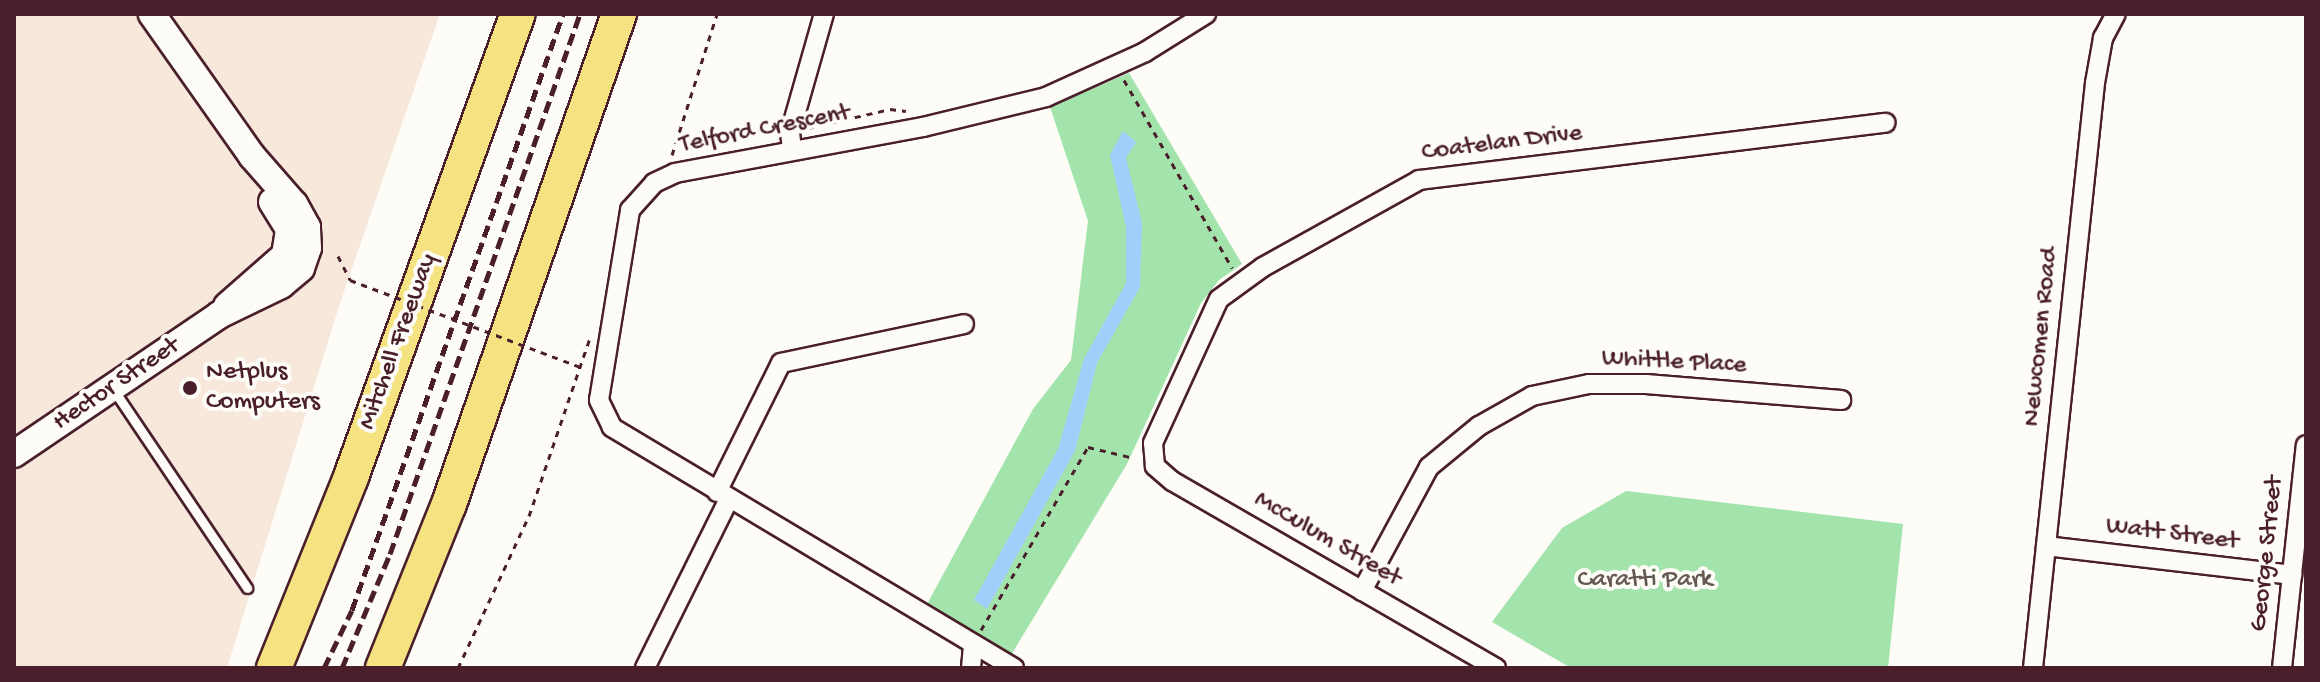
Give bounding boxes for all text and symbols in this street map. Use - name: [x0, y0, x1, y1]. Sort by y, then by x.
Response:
- street label: Telford Crescent: [677, 98, 853, 162]
- street label: Coatelan Drive: [1420, 119, 1584, 169]
- street label: Newcomen Road: [2017, 246, 2067, 428]
- street label: Mitchell Freeway: [353, 250, 445, 434]
- street label: Hector Street: [48, 331, 186, 439]
- street label: Whittle Place: [1601, 344, 1747, 382]
- place label: Netplus Computers: [206, 357, 320, 418]
- marker: Netplus Computers: [181, 379, 199, 397]
- street label: George Street: [2244, 475, 2292, 633]
- street label: McCulum Street: [1248, 485, 1406, 595]
- street label: Watt Street: [2104, 511, 2240, 559]
- park label: Caratti Park: [1578, 565, 1712, 597]

